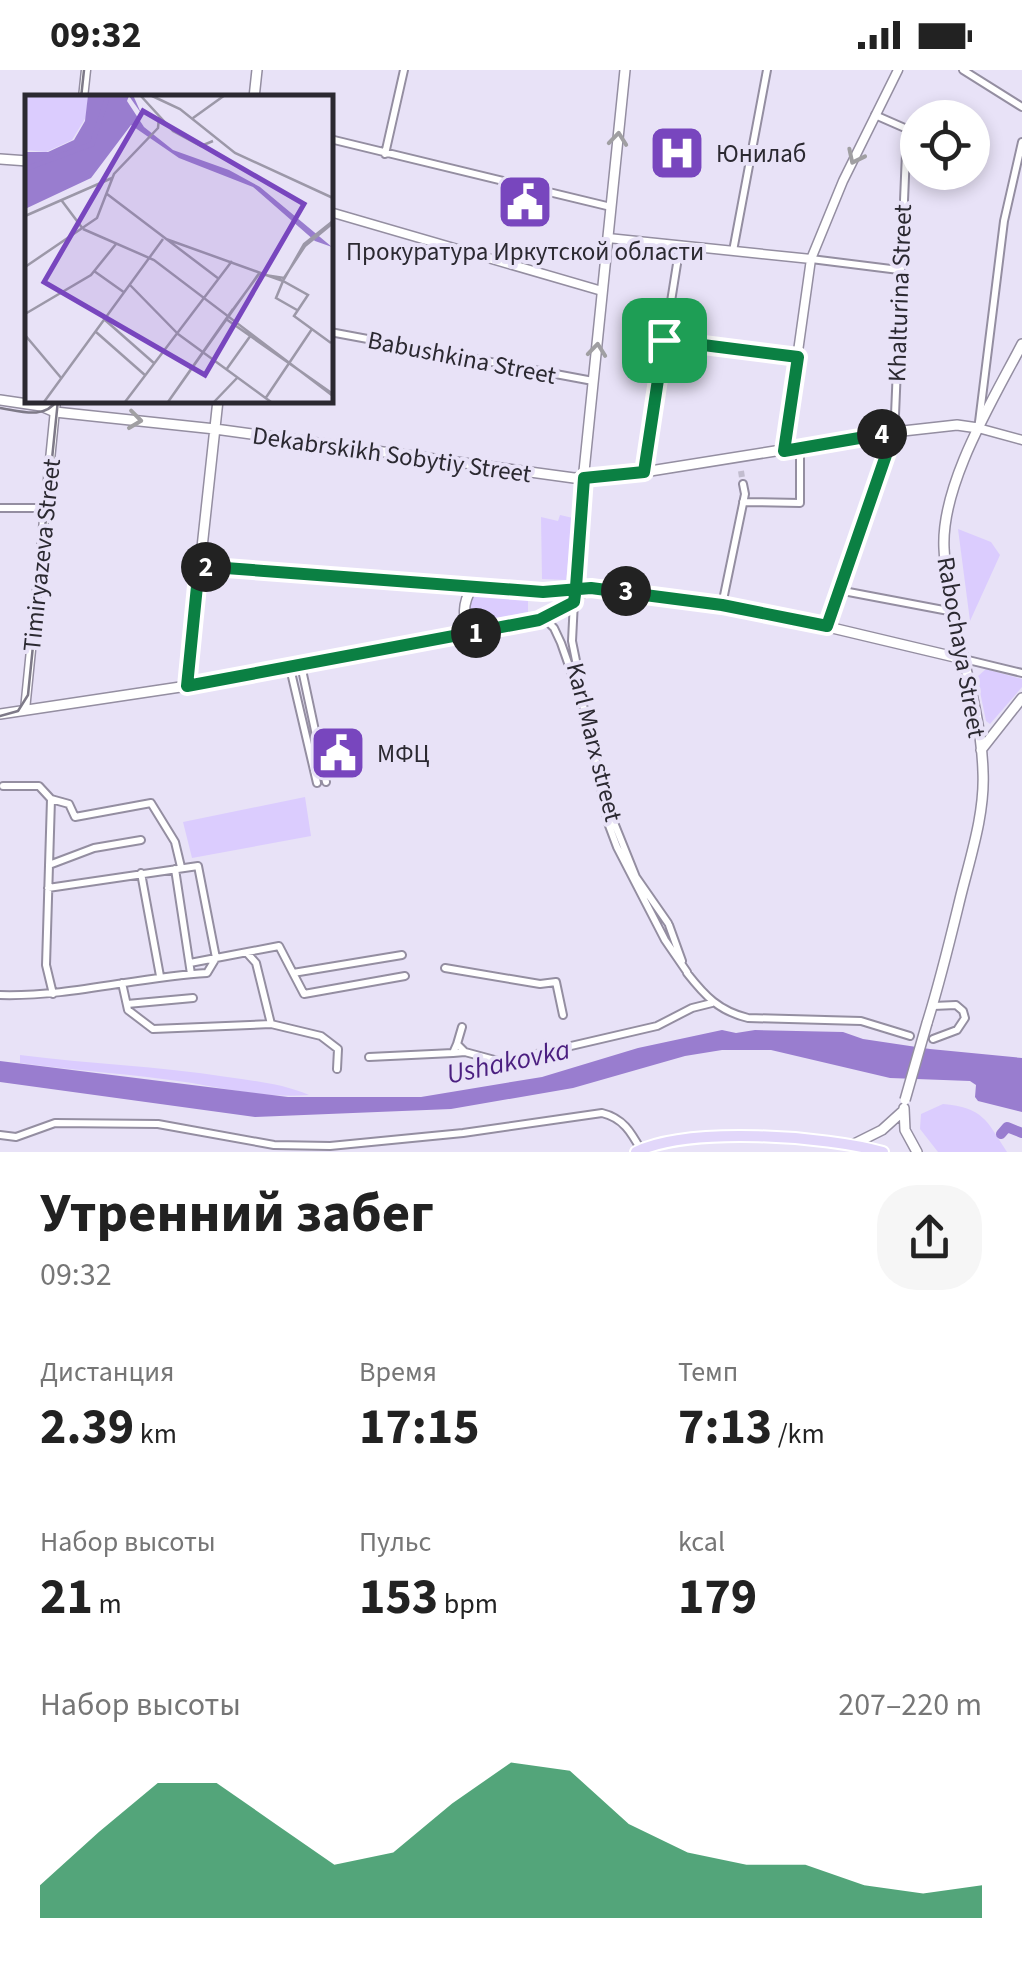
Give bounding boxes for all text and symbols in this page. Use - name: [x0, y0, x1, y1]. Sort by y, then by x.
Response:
- text: 09:32: [50, 8, 142, 62]
- inset map: [25, 95, 332, 402]
- map controls: [900, 100, 990, 190]
- button: locate: [900, 100, 990, 190]
- hospital icon: Юнилаб: [647, 123, 707, 183]
- one-way arrow: [607, 130, 628, 146]
- place label: Юнилаб: [716, 136, 806, 172]
- one-way arrow: [847, 147, 867, 165]
- public building icon: Прокуратура Иркутской области: [495, 172, 555, 232]
- street label: Khalturina Street: [879, 203, 921, 383]
- place label: Прокуратура Иркутской области: [346, 234, 704, 270]
- pin: [622, 298, 707, 383]
- icon: arrive: [637, 313, 692, 368]
- street label: Babushkina Street: [365, 322, 560, 394]
- one-way arrow: [586, 342, 608, 358]
- one-way arrow: [127, 409, 143, 430]
- pin: 4: [857, 409, 907, 459]
- text: 4: [875, 414, 889, 454]
- street label: Dekabrskikh Sobytiy Street: [250, 418, 534, 492]
- street label: Timiryazeva Street: [14, 456, 70, 653]
- pin: 2: [181, 542, 231, 592]
- text: 2: [199, 547, 213, 587]
- street label: Rabochaya Street: [927, 554, 995, 741]
- pin: 3: [601, 566, 651, 616]
- text: 3: [619, 571, 633, 611]
- pin: 1: [451, 608, 501, 658]
- text: 1: [469, 613, 483, 653]
- street label: Karl Marx street: [557, 659, 631, 826]
- public building icon: МФЦ: [308, 723, 368, 783]
- place label: МФЦ: [377, 736, 430, 772]
- water label: Ushakovka: [443, 1029, 574, 1095]
- text: Утренний забег: [40, 1175, 434, 1253]
- button: share: [877, 1185, 982, 1290]
- text: 09:32: [40, 1252, 112, 1298]
- text: Дистанция: [40, 1352, 174, 1392]
- text: Время: [359, 1352, 437, 1392]
- text: Темп: [678, 1352, 738, 1392]
- text: 2.39: [40, 1392, 134, 1463]
- text: 17:15: [359, 1392, 480, 1463]
- text: 7:13: [678, 1392, 772, 1463]
- text: km: [134, 1414, 177, 1454]
- text: /km: [772, 1414, 825, 1454]
- text: Набор высоты: [40, 1522, 216, 1562]
- text: Пульс: [359, 1522, 431, 1562]
- text: kcal: [678, 1522, 725, 1562]
- text: 21: [40, 1562, 93, 1633]
- text: 153: [359, 1562, 438, 1633]
- text: 179: [678, 1562, 757, 1633]
- text: m: [93, 1584, 122, 1624]
- text: bpm: [438, 1584, 498, 1624]
- text: Набор высоты: [40, 1682, 241, 1728]
- text: 207–220 m: [838, 1682, 982, 1728]

